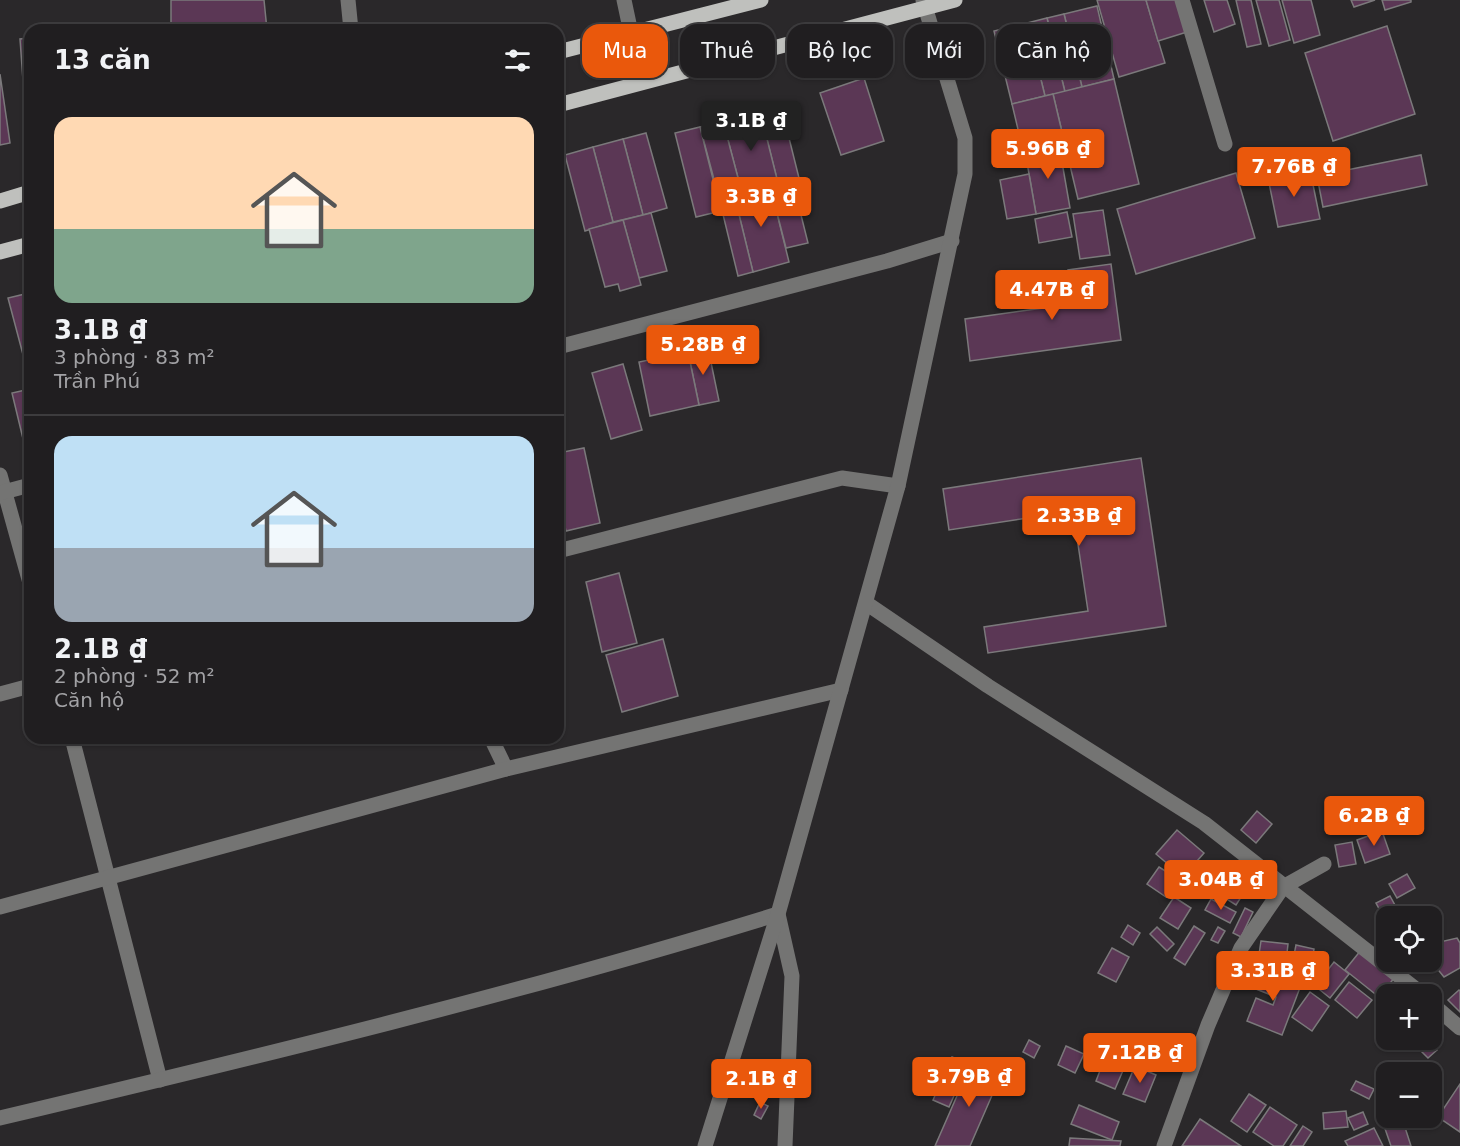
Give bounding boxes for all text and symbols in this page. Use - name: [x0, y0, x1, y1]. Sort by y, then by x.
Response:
- chip: Mua: [582, 24, 668, 78]
- chip: Thuê: [680, 24, 775, 78]
- chip: Bộ lọc: [787, 24, 893, 78]
- chip: Mới: [905, 24, 984, 78]
- chip: Căn hộ: [996, 24, 1111, 78]
- icon: filters: [501, 44, 534, 77]
- text: 13 căn: [54, 45, 151, 75]
- pin: 3.1B ₫: [702, 101, 800, 152]
- text: 3.1B ₫: [715, 108, 787, 132]
- pin: 5.96B ₫: [993, 129, 1103, 180]
- text: 5.96B ₫: [1005, 136, 1091, 160]
- pin: 7.76B ₫: [1239, 147, 1349, 198]
- text: 7.76B ₫: [1251, 154, 1337, 178]
- icon: home: [240, 156, 348, 264]
- pin: 3.3B ₫: [712, 177, 810, 228]
- text: 3.3B ₫: [725, 184, 797, 208]
- pin: 4.47B ₫: [997, 270, 1107, 321]
- text: 4.47B ₫: [1009, 277, 1095, 301]
- text: 3.1B ₫: [54, 315, 147, 345]
- pin: 5.28B ₫: [648, 325, 758, 376]
- text: 5.28B ₫: [660, 332, 746, 356]
- text: 3 phòng · 83 m²: [54, 345, 214, 369]
- text: Trần Phú: [54, 369, 140, 393]
- icon: home: [240, 475, 348, 583]
- pin: 2.33B ₫: [1024, 496, 1134, 547]
- text: 2.33B ₫: [1036, 503, 1122, 527]
- text: 2.1B ₫: [54, 634, 147, 664]
- text: 2 phòng · 52 m²: [54, 664, 214, 688]
- text: Căn hộ: [54, 688, 124, 712]
- pin: 6.2B ₫: [1325, 796, 1423, 847]
- text: 6.2B ₫: [1338, 803, 1410, 827]
- pin: 3.04B ₫: [1166, 860, 1276, 911]
- text: 3.04B ₫: [1178, 867, 1264, 891]
- map controls: [1376, 906, 1442, 1128]
- button: locate: [1376, 906, 1442, 972]
- pin: 3.31B ₫: [1218, 951, 1328, 1002]
- text: 3.31B ₫: [1230, 958, 1316, 982]
- button: +: [1376, 984, 1442, 1050]
- pin: 7.12B ₫: [1085, 1033, 1195, 1084]
- text: 7.12B ₫: [1097, 1040, 1183, 1064]
- pin: 3.79B ₫: [914, 1057, 1024, 1108]
- pin: 2.1B ₫: [712, 1059, 810, 1110]
- button: −: [1376, 1062, 1442, 1128]
- text: 3.79B ₫: [926, 1064, 1012, 1088]
- text: 2.1B ₫: [725, 1066, 797, 1090]

